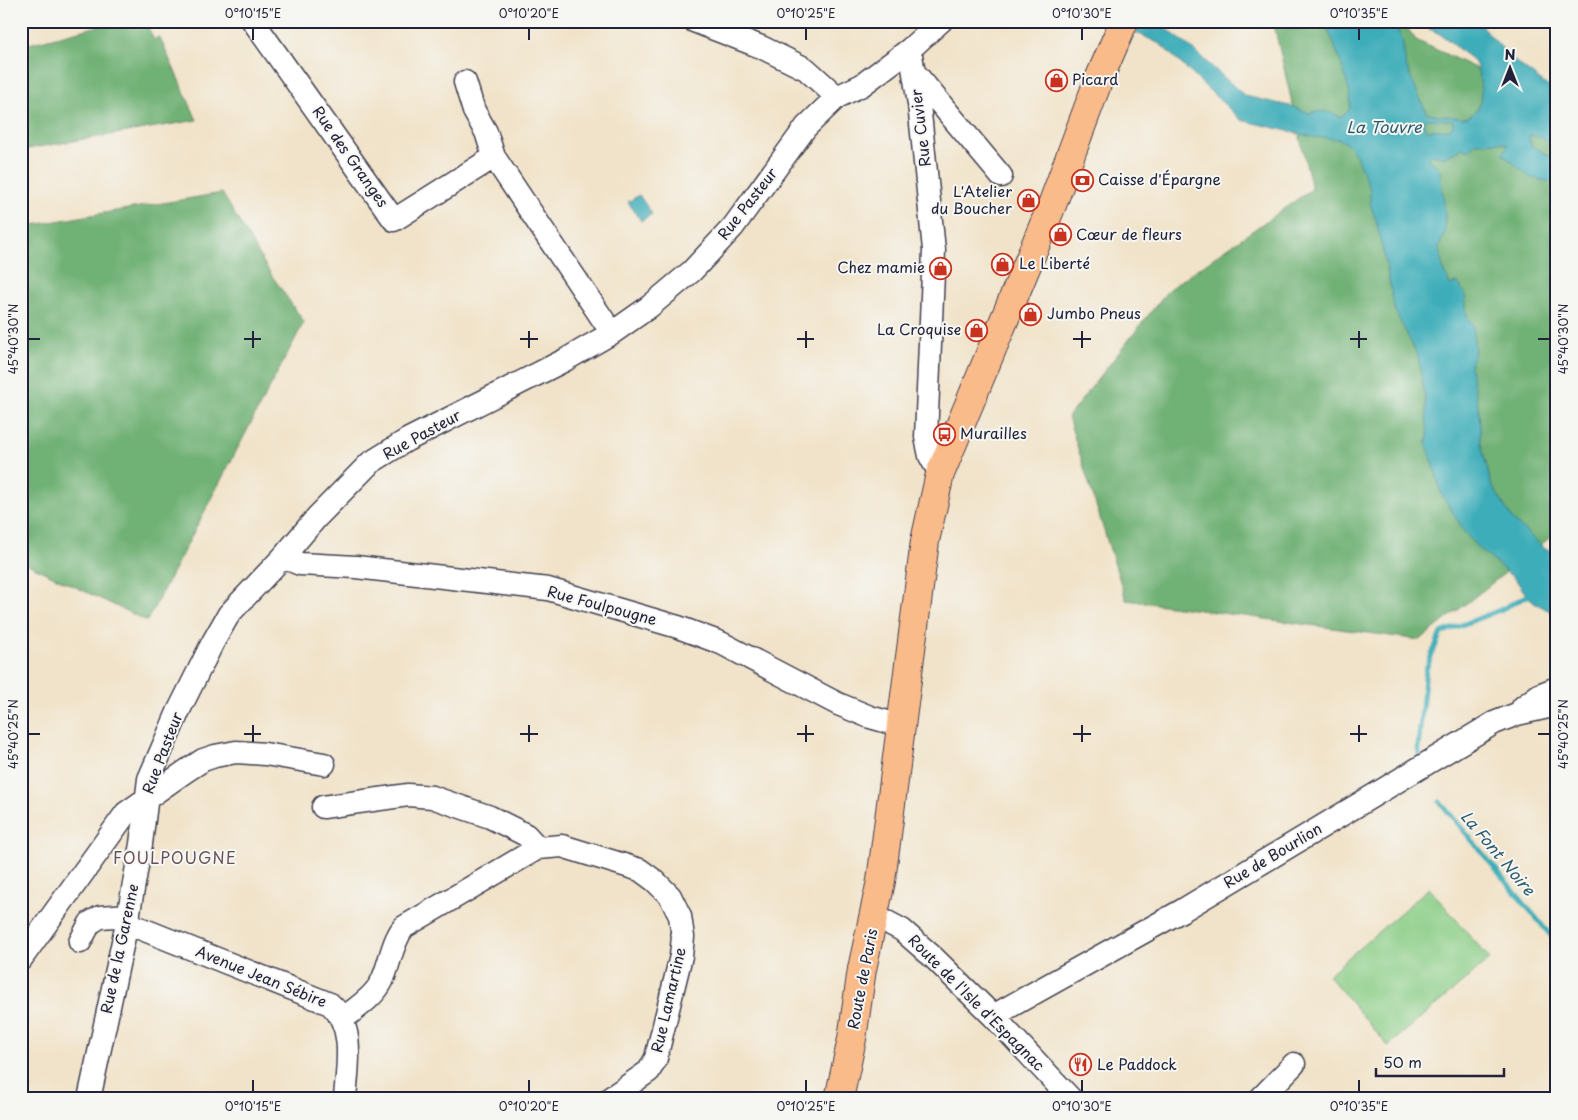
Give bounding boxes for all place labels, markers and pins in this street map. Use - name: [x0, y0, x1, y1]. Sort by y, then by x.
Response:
- place label: Picard: [1072, 67, 1118, 90]
- shop icon: Picard: [1044, 68, 1068, 92]
- place label: Caisse d'Épargne: [1098, 167, 1221, 190]
- bank icon: Caisse d'Épargne: [1070, 168, 1094, 192]
- place label: L'Atelier du Boucher: [931, 179, 1012, 219]
- shop icon: L'Atelier du Boucher: [1016, 189, 1040, 213]
- place label: Cœur de fleurs: [1076, 222, 1182, 245]
- shop icon: Cœur de fleurs: [1048, 223, 1072, 247]
- place label: Le Liberté: [1019, 251, 1090, 274]
- shop icon: Le Liberté: [991, 252, 1015, 276]
- place label: Chez mamie: [837, 255, 925, 278]
- shop icon: Chez mamie: [929, 256, 953, 280]
- place label: Jumbo Pneus: [1047, 301, 1141, 324]
- shop icon: Jumbo Pneus: [1019, 302, 1043, 326]
- place label: La Croquise: [877, 317, 961, 340]
- shop icon: La Croquise: [965, 318, 989, 342]
- place label: Murailles: [960, 421, 1027, 444]
- bus stop icon: Murailles: [932, 422, 956, 446]
- place label: Le Paddock: [1097, 1052, 1177, 1075]
- restaurant icon: Le Paddock: [1069, 1053, 1093, 1077]

